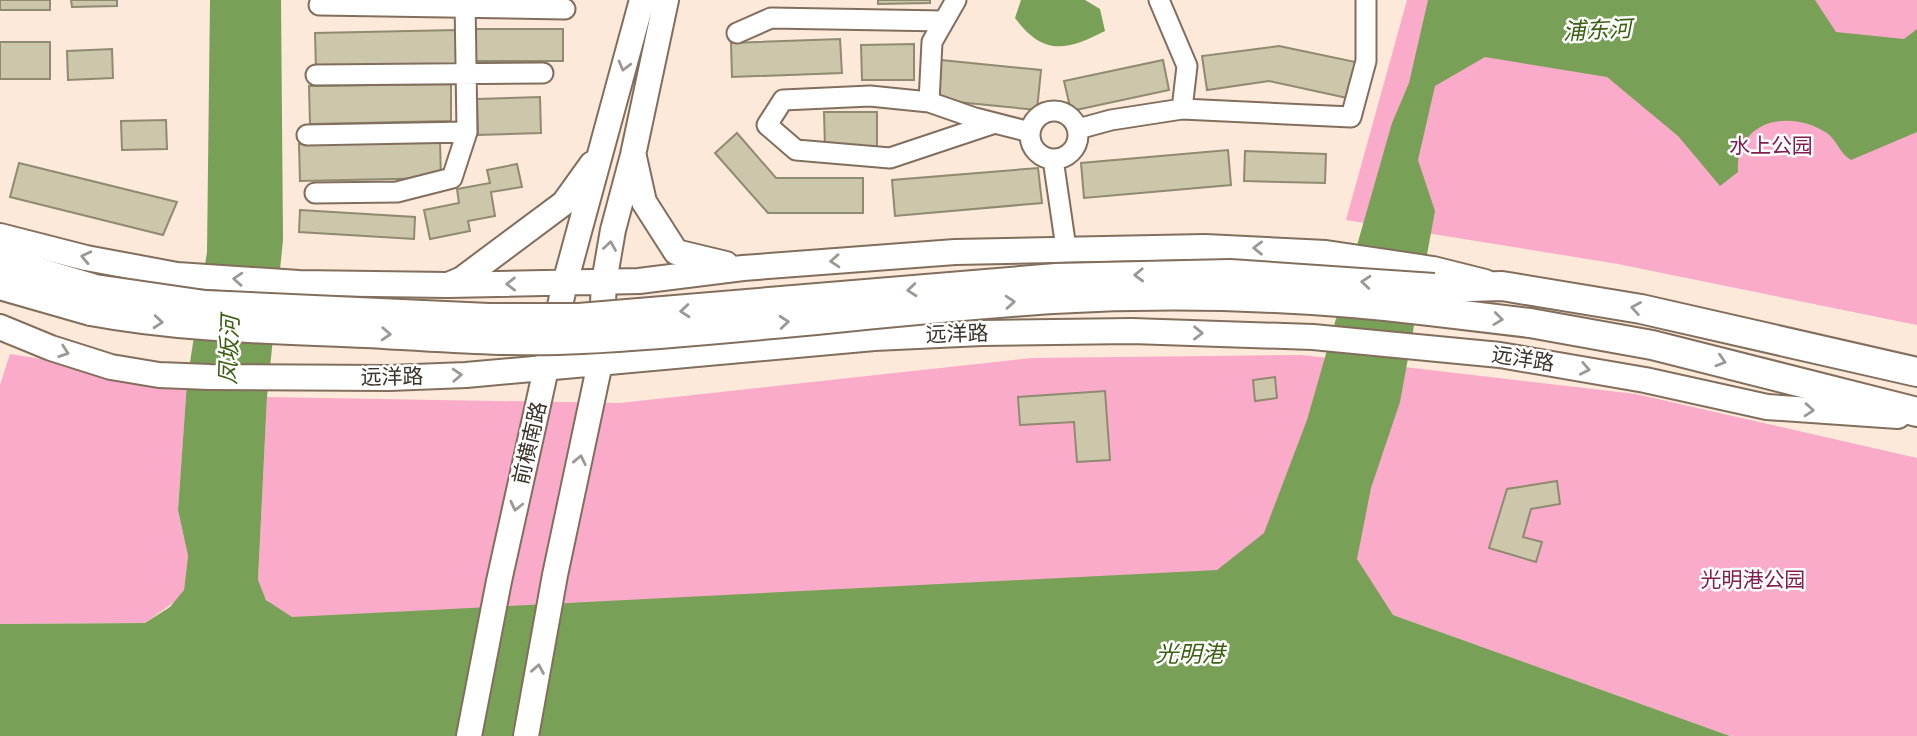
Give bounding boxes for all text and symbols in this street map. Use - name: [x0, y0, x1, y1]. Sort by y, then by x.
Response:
- water label: 浦东河: [1562, 14, 1636, 46]
- one-way arrow: [618, 60, 632, 72]
- park label: 水上公园: [1729, 133, 1813, 159]
- one-way arrow: [602, 240, 617, 252]
- one-way arrow: [1252, 241, 1263, 256]
- one-way arrow: [80, 251, 92, 266]
- one-way arrow: [829, 253, 840, 268]
- one-way arrow: [1133, 267, 1143, 283]
- one-way arrow: [232, 272, 243, 287]
- one-way arrow: [1360, 275, 1371, 290]
- one-way arrow: [506, 276, 516, 292]
- one-way arrow: [906, 282, 917, 297]
- one-way arrow: [1005, 295, 1016, 310]
- one-way arrow: [1630, 301, 1641, 316]
- one-way arrow: [679, 303, 690, 318]
- water label: 凤坂河: [214, 311, 244, 385]
- one-way arrow: [1492, 312, 1503, 327]
- one-way arrow: [153, 314, 164, 329]
- one-way arrow: [779, 315, 790, 330]
- street label: 远洋路: [925, 320, 989, 348]
- one-way arrow: [1192, 325, 1203, 340]
- one-way arrow: [380, 327, 391, 342]
- street label: 远洋路: [1490, 341, 1556, 377]
- one-way arrow: [57, 344, 69, 358]
- one-way arrow: [1715, 353, 1727, 368]
- one-way arrow: [1579, 361, 1591, 376]
- street label: 远洋路: [360, 363, 424, 391]
- one-way arrow: [452, 368, 463, 383]
- street label: 前横南路: [508, 399, 552, 487]
- one-way arrow: [1804, 402, 1815, 417]
- one-way arrow: [572, 454, 586, 466]
- one-way arrow: [509, 500, 524, 512]
- park label: 光明港公园: [1701, 567, 1806, 593]
- water label: 光明港: [1156, 640, 1228, 668]
- one-way arrow: [530, 663, 545, 675]

